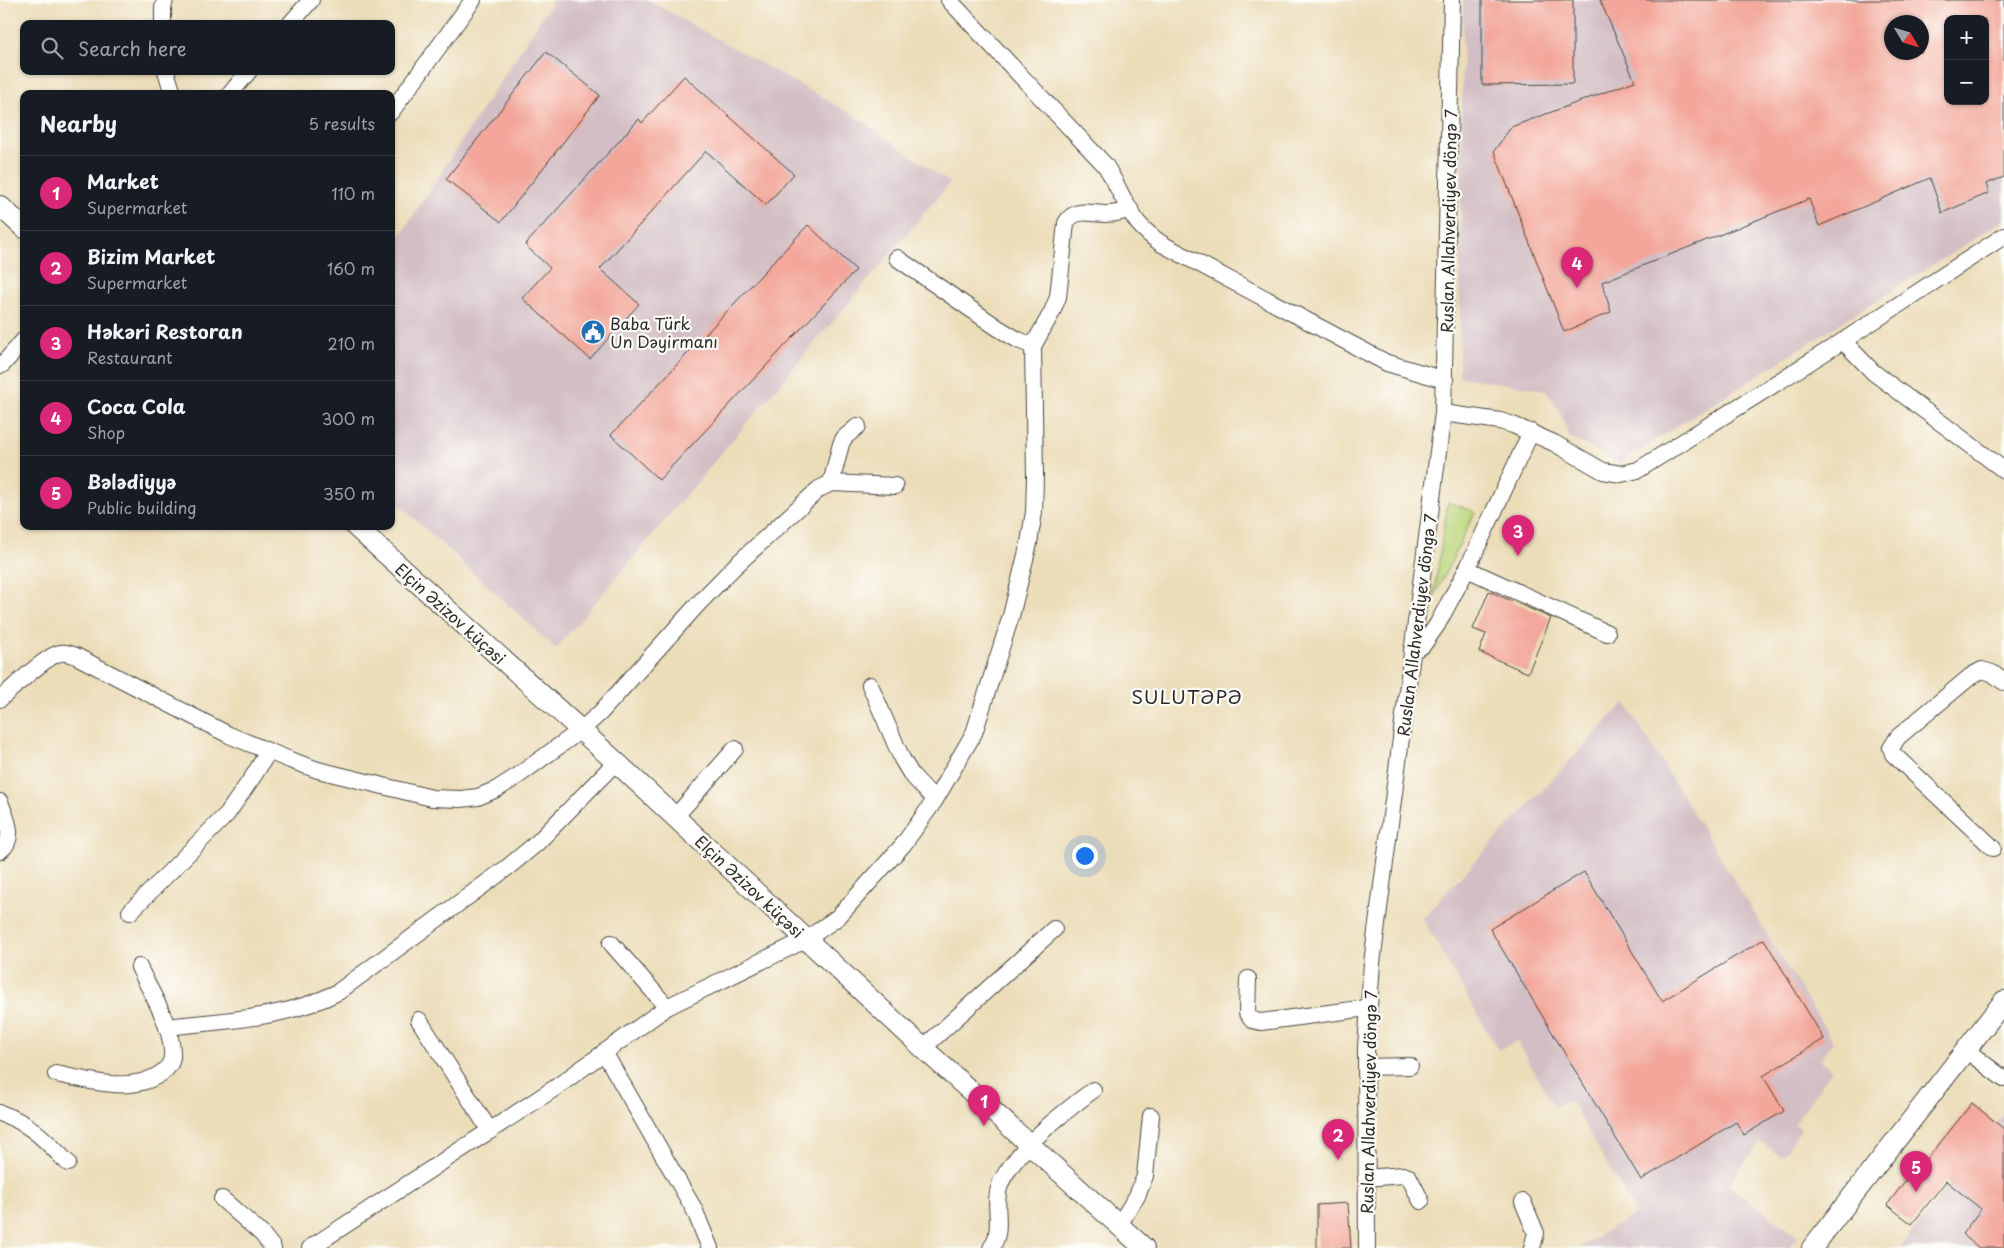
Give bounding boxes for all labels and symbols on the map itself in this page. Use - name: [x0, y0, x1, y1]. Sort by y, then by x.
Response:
- north arrow: [1884, 15, 1929, 60]
- street label: Ruslan Allahverdiyev döngə 7: [1434, 109, 1462, 333]
- pin: 4: [1561, 247, 1593, 288]
- place label: Baba Türk Un Dəyirmanı: [610, 311, 718, 353]
- public building icon: Baba Türk Un Dəyirmanı: [580, 319, 606, 345]
- street label: Ruslan Allahverdiyev döngə 7: [1390, 512, 1442, 738]
- pin: 3: [1502, 515, 1534, 556]
- street label: Elçin Əzizov küçəsi: [390, 557, 512, 669]
- district label: SULUTƏPƏ: [1131, 682, 1243, 710]
- street label: Elçin Əzizov küçəsi: [690, 829, 810, 943]
- your location: [1072, 843, 1098, 869]
- street label: Ruslan Allahverdiyev döngə 7: [1354, 990, 1382, 1214]
- pin: 1: [968, 1085, 1000, 1126]
- pin: 2: [1322, 1119, 1354, 1160]
- pin: 5: [1900, 1151, 1932, 1192]

